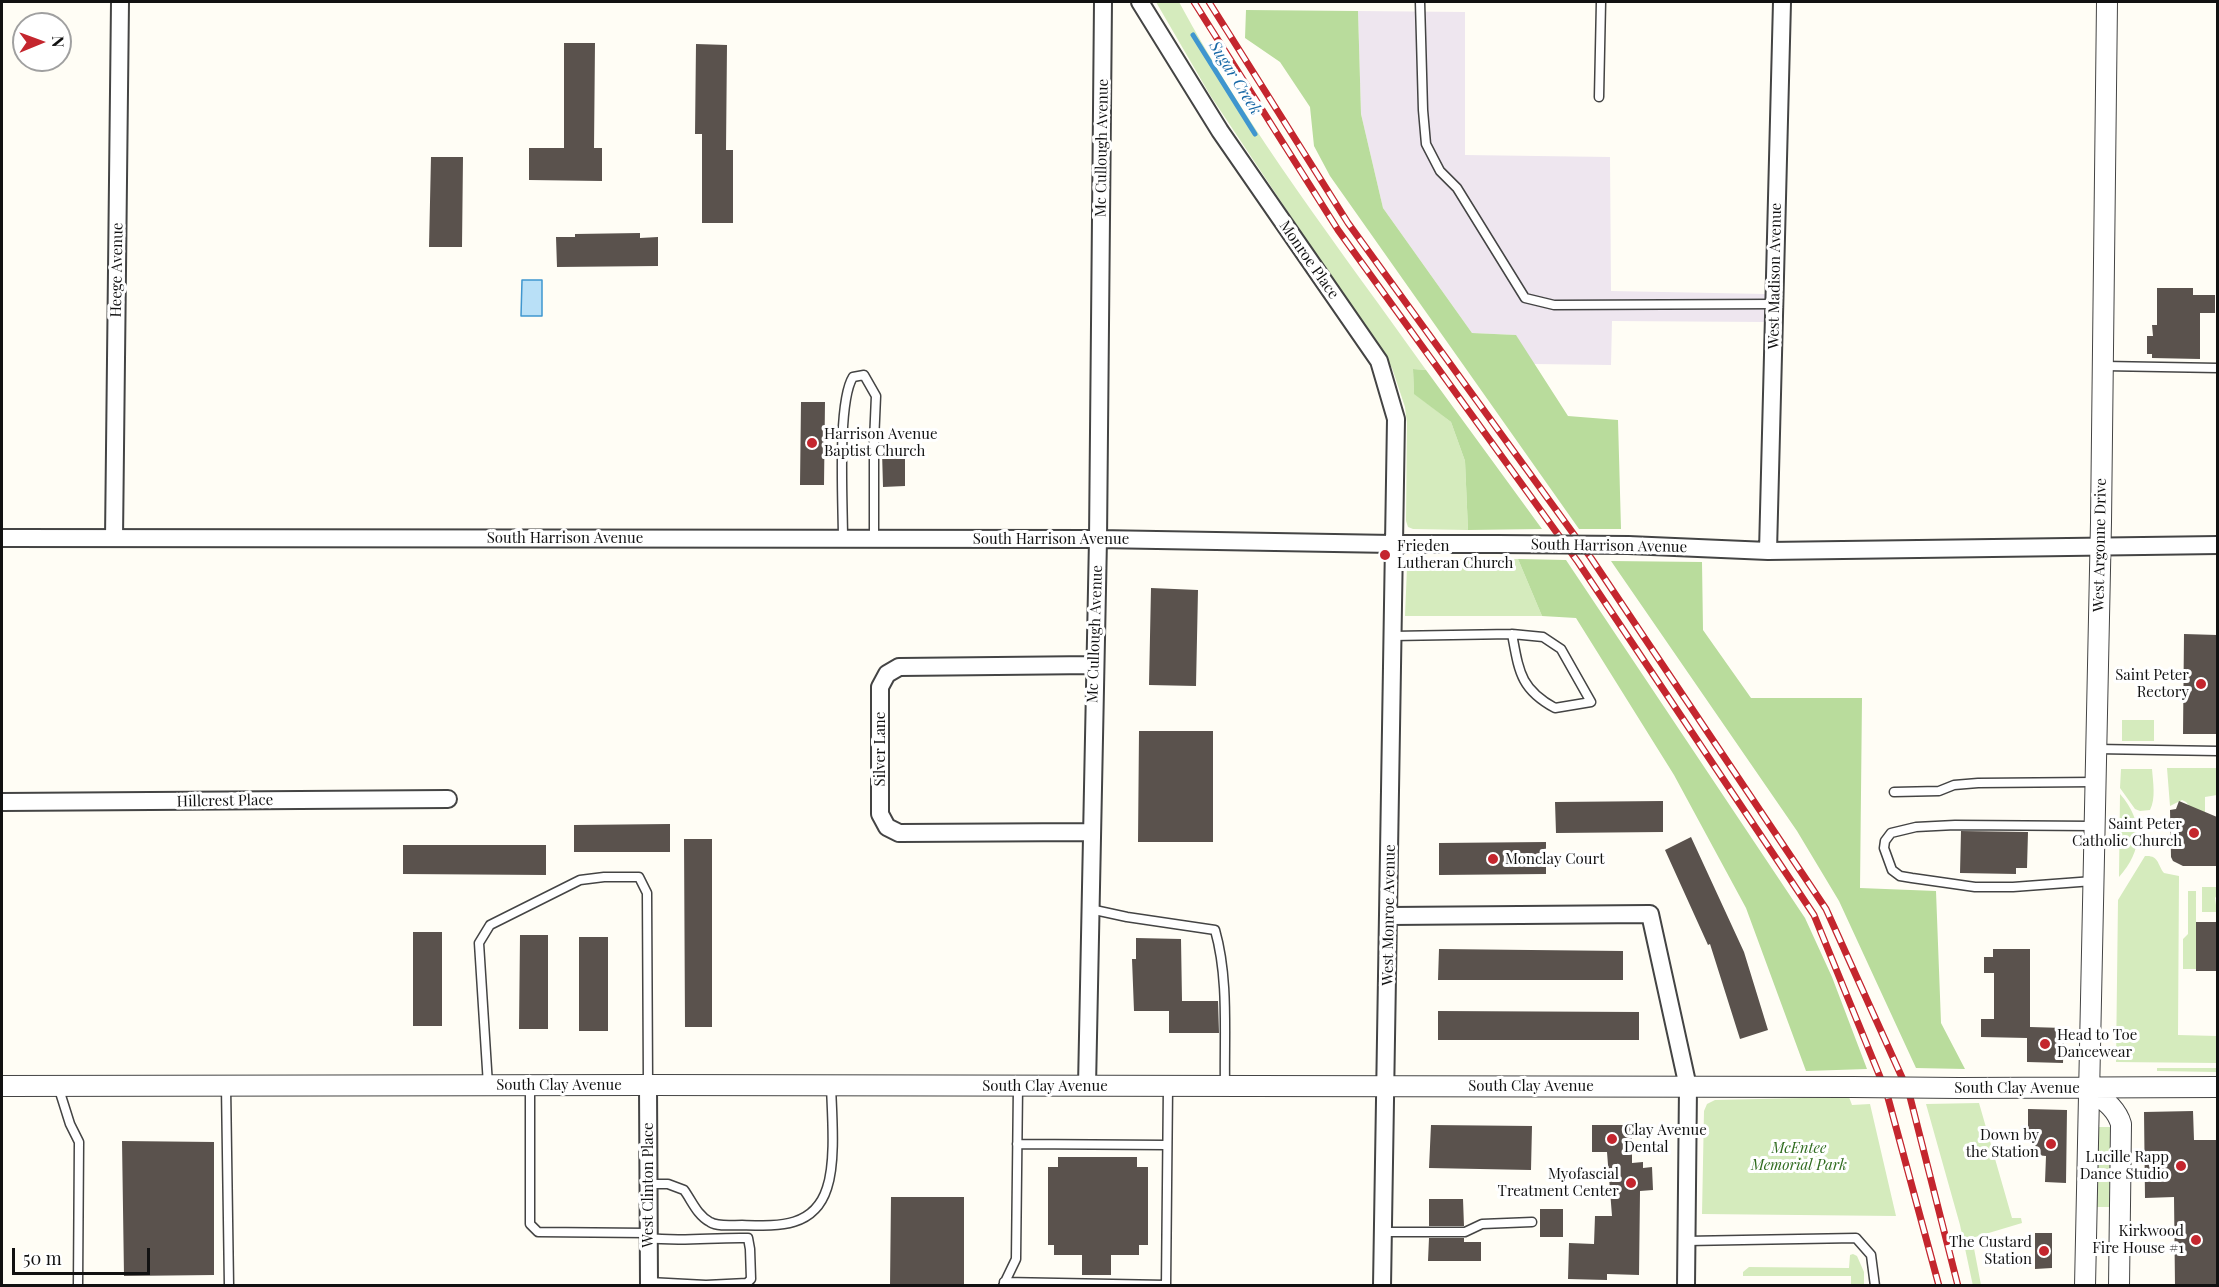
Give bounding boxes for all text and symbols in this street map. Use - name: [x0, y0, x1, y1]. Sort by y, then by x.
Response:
- north arrow: [12, 12, 72, 72]
- text: N: [48, 36, 69, 48]
- water label: Sugar Creek: [1205, 37, 1265, 119]
- street label: Mc Cullough Avenue: [1092, 79, 1112, 217]
- street label: West Madison Avenue: [1765, 203, 1785, 349]
- street label: Monroe Place: [1275, 217, 1343, 303]
- street label: Heege Avenue: [107, 222, 127, 318]
- place label: Harrison Avenue Baptist Church: [824, 425, 938, 460]
- marker: Harrison Avenue Baptist Church: [805, 436, 819, 450]
- street label: West Argonne Drive: [2090, 478, 2110, 612]
- street label: South Harrison Avenue: [487, 529, 643, 547]
- street label: South Harrison Avenue: [973, 530, 1129, 548]
- street label: South Harrison Avenue: [1531, 536, 1687, 556]
- place label: Frieden Lutheran Church: [1397, 537, 1513, 572]
- marker: Frieden Lutheran Church: [1378, 548, 1392, 562]
- street label: Mc Cullough Avenue: [1084, 565, 1106, 703]
- place label: Saint Peter Rectory: [2115, 666, 2189, 701]
- marker: Saint Peter Rectory: [2194, 677, 2208, 691]
- street label: Silver Lane: [871, 712, 889, 786]
- street label: Hillcrest Place: [177, 791, 273, 811]
- place label: Saint Peter Catholic Church: [2072, 815, 2182, 850]
- marker: Saint Peter Catholic Church: [2187, 826, 2201, 840]
- street label: West Monroe Avenue: [1379, 844, 1399, 986]
- place label: Monclay Court: [1505, 850, 1604, 868]
- marker: Monclay Court: [1486, 852, 1500, 866]
- place label: Head to Toe Dancewear: [2057, 1026, 2137, 1061]
- marker: Head to Toe Dancewear: [2038, 1037, 2052, 1051]
- street label: South Clay Avenue: [496, 1076, 622, 1094]
- street label: South Clay Avenue: [982, 1077, 1108, 1095]
- street label: South Clay Avenue: [1468, 1077, 1594, 1095]
- street label: South Clay Avenue: [1954, 1079, 2080, 1097]
- place label: Clay Avenue Dental: [1624, 1121, 1707, 1156]
- street label: West Clinton Place: [639, 1122, 657, 1248]
- place label: Down by the Station: [1966, 1126, 2039, 1161]
- marker: Clay Avenue Dental: [1605, 1132, 1619, 1146]
- marker: Down by the Station: [2044, 1137, 2058, 1151]
- park label: McEntee Memorial Park: [1751, 1139, 1847, 1174]
- place label: Lucille Rapp Dance Studio: [2080, 1148, 2169, 1183]
- marker: Lucille Rapp Dance Studio: [2174, 1159, 2188, 1173]
- place label: Myofascial Treatment Center: [1498, 1165, 1619, 1200]
- marker: Myofascial Treatment Center: [1624, 1176, 1638, 1190]
- place label: Kirkwood Fire House #1: [2092, 1222, 2184, 1257]
- place label: The Custard Station: [1949, 1233, 2032, 1268]
- marker: Kirkwood Fire House #1: [2189, 1233, 2203, 1247]
- scale bar: [15, 1236, 153, 1274]
- marker: The Custard Station: [2037, 1244, 2051, 1258]
- text: 50 m: [23, 1246, 62, 1270]

